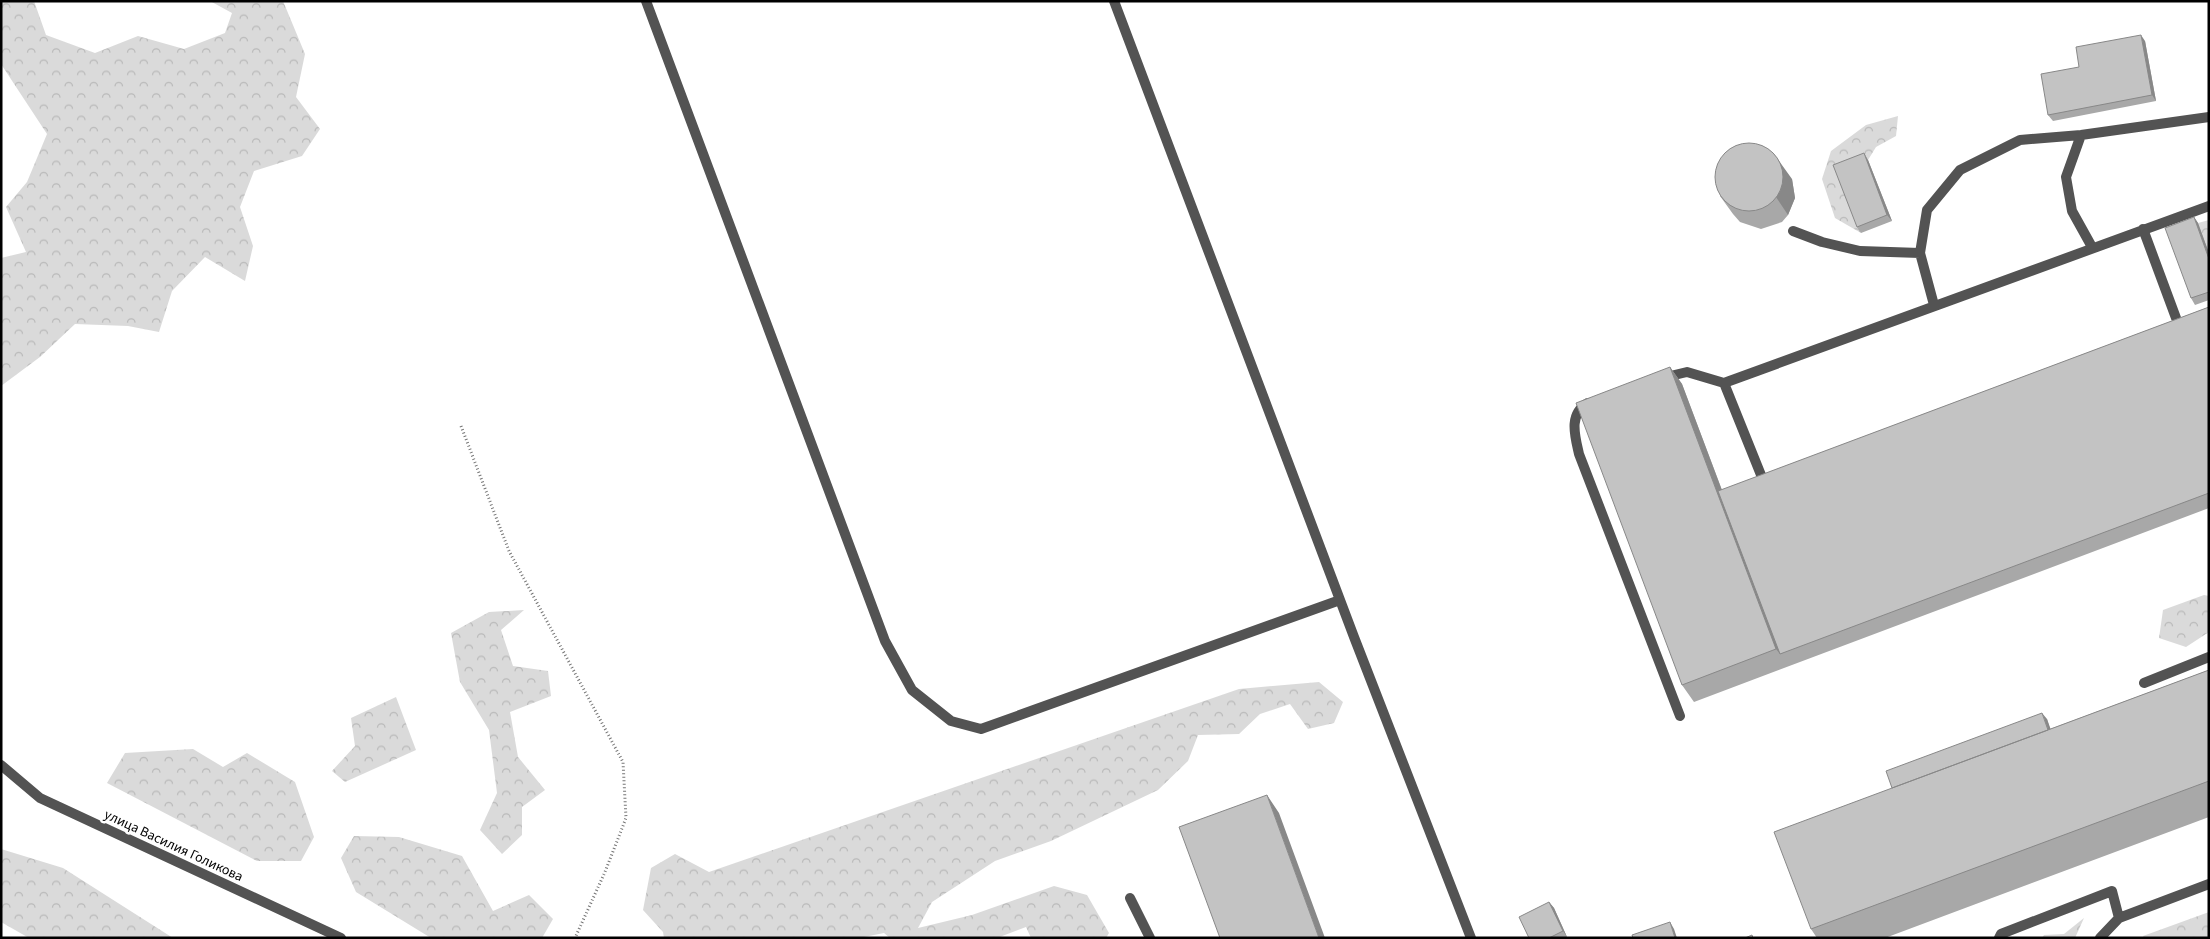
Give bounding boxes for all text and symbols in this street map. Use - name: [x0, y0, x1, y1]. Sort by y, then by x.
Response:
- street label: улица Василия Голикова: [101, 805, 246, 887]

